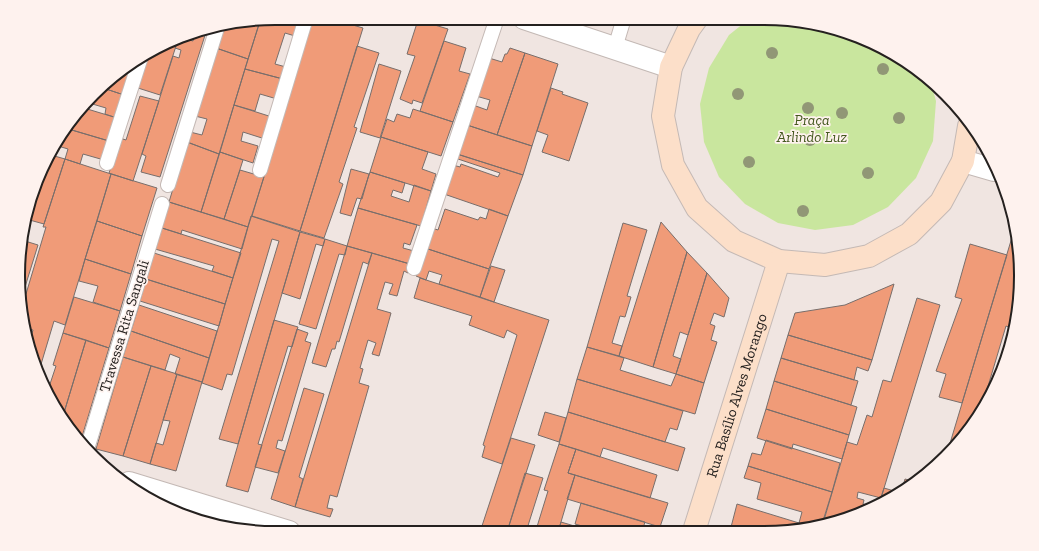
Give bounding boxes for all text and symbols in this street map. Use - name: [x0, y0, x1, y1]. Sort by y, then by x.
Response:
- park label: Praça Arlindo Luz: [776, 111, 847, 146]
- street label: Travessa Rita Sangali: [95, 258, 153, 394]
- street label: Rua Basílio Alves Morango: [702, 311, 771, 480]

